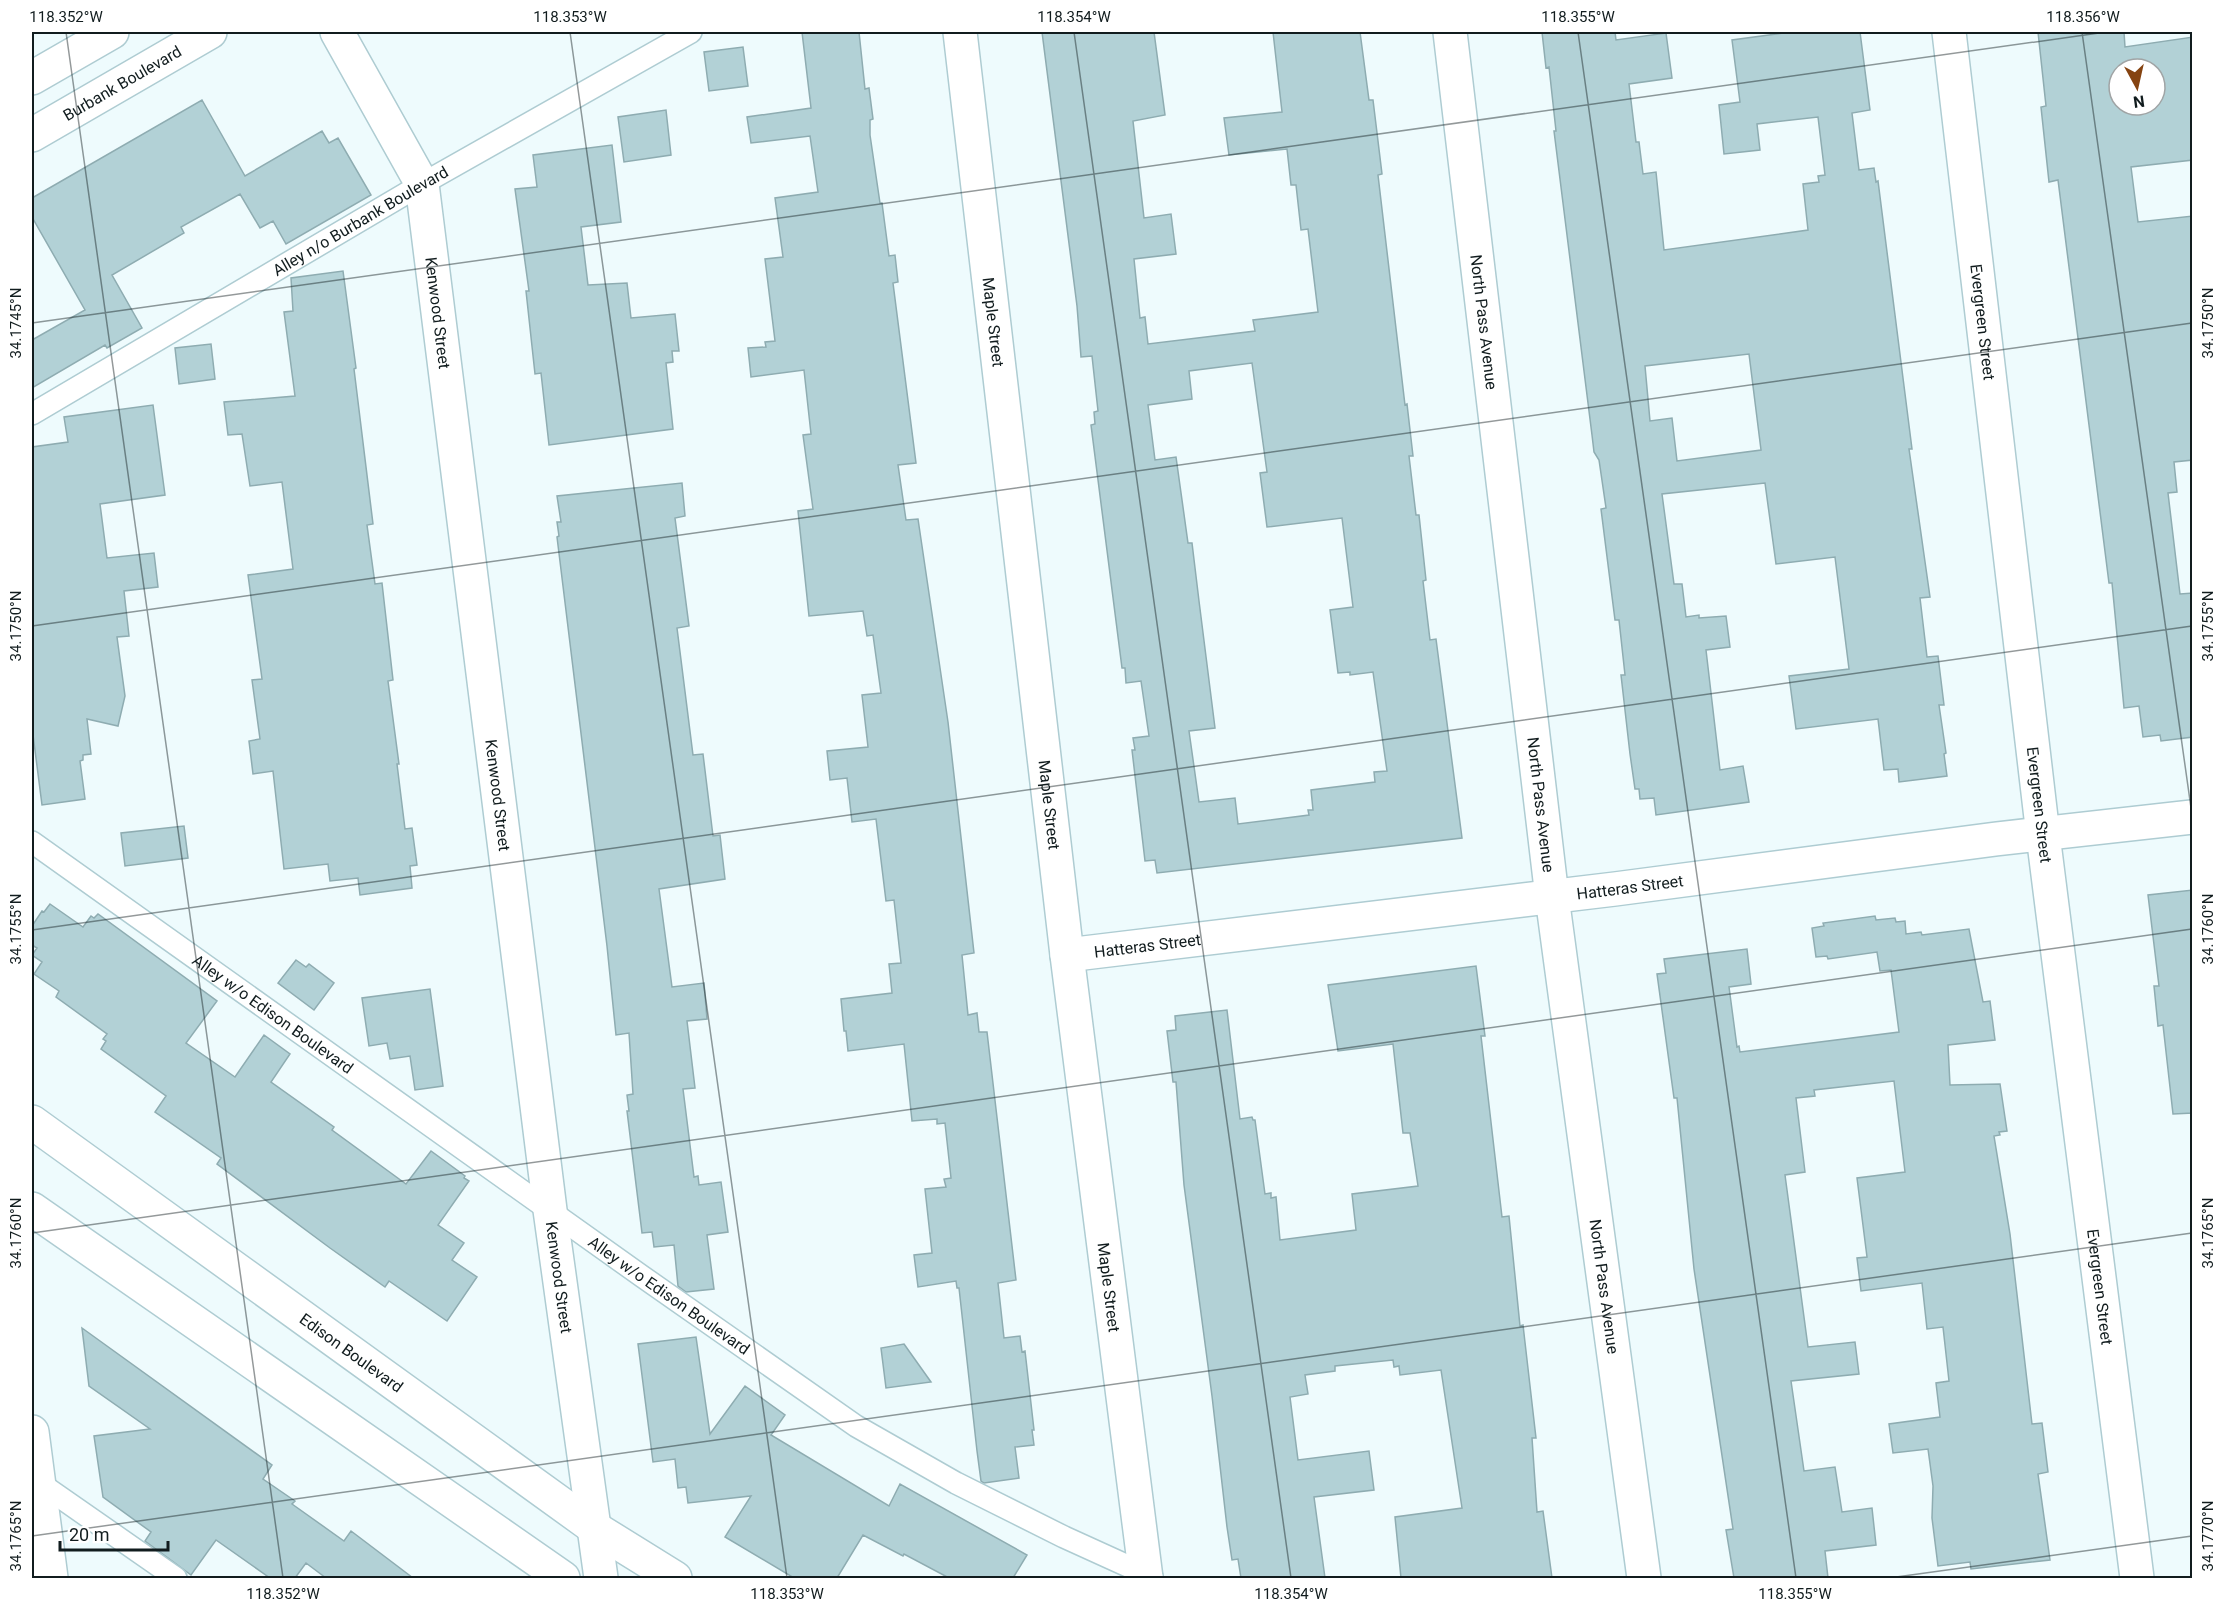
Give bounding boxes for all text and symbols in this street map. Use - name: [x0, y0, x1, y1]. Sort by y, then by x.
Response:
- text: 118.352°W: [29, 8, 103, 26]
- text: 118.353°W: [533, 8, 607, 26]
- text: 118.354°W: [1037, 8, 1111, 26]
- text: 118.355°W: [1541, 8, 1615, 26]
- text: 118.356°W: [2046, 8, 2120, 26]
- street label: Burbank Boulevard: [60, 42, 185, 125]
- north arrow: [2107, 57, 2167, 117]
- text: N: [2132, 91, 2146, 112]
- street label: Alley n/o Burbank Boulevard: [269, 162, 452, 280]
- street label: North Pass Avenue: [1466, 253, 1501, 391]
- street label: Kenwood Street: [421, 256, 454, 370]
- street label: Evergreen Street: [1966, 263, 1999, 381]
- street label: Maple Street: [978, 276, 1008, 368]
- text: 34.1745°N: [7, 288, 25, 358]
- text: 34.1750°N: [2199, 288, 2217, 358]
- text: 34.1750°N: [7, 591, 25, 661]
- text: 34.1755°N: [2199, 591, 2217, 661]
- street label: North Pass Avenue: [1523, 736, 1558, 873]
- street label: Kenwood Street: [481, 738, 514, 852]
- street label: Evergreen Street: [2023, 746, 2055, 864]
- street label: Maple Street: [1034, 759, 1064, 851]
- street label: Hatteras Street: [1576, 871, 1684, 904]
- text: 34.1755°N: [7, 894, 25, 964]
- text: 34.1760°N: [2199, 894, 2217, 964]
- street label: Hatteras Street: [1093, 930, 1202, 962]
- street label: Alley w/o Edison Boulevard: [189, 950, 357, 1078]
- text: 34.1760°N: [7, 1198, 25, 1268]
- text: 34.1765°N: [2199, 1198, 2217, 1268]
- street label: North Pass Avenue: [1586, 1218, 1623, 1355]
- street label: Kenwood Street: [542, 1220, 576, 1334]
- street label: Evergreen Street: [2083, 1228, 2116, 1346]
- street label: Alley w/o Edison Boulevard: [585, 1232, 753, 1359]
- street label: Maple Street: [1094, 1241, 1124, 1333]
- street label: Edison Boulevard: [296, 1309, 407, 1397]
- text: 34.1765°N: [7, 1501, 25, 1571]
- text: 34.1770°N: [2199, 1501, 2217, 1571]
- scale bar: [60, 1514, 168, 1552]
- text: 20 m: [69, 1524, 109, 1545]
- text: 118.352°W: [246, 1585, 320, 1603]
- text: 118.353°W: [750, 1585, 824, 1603]
- text: 118.354°W: [1254, 1585, 1328, 1603]
- text: 118.355°W: [1758, 1585, 1832, 1603]

